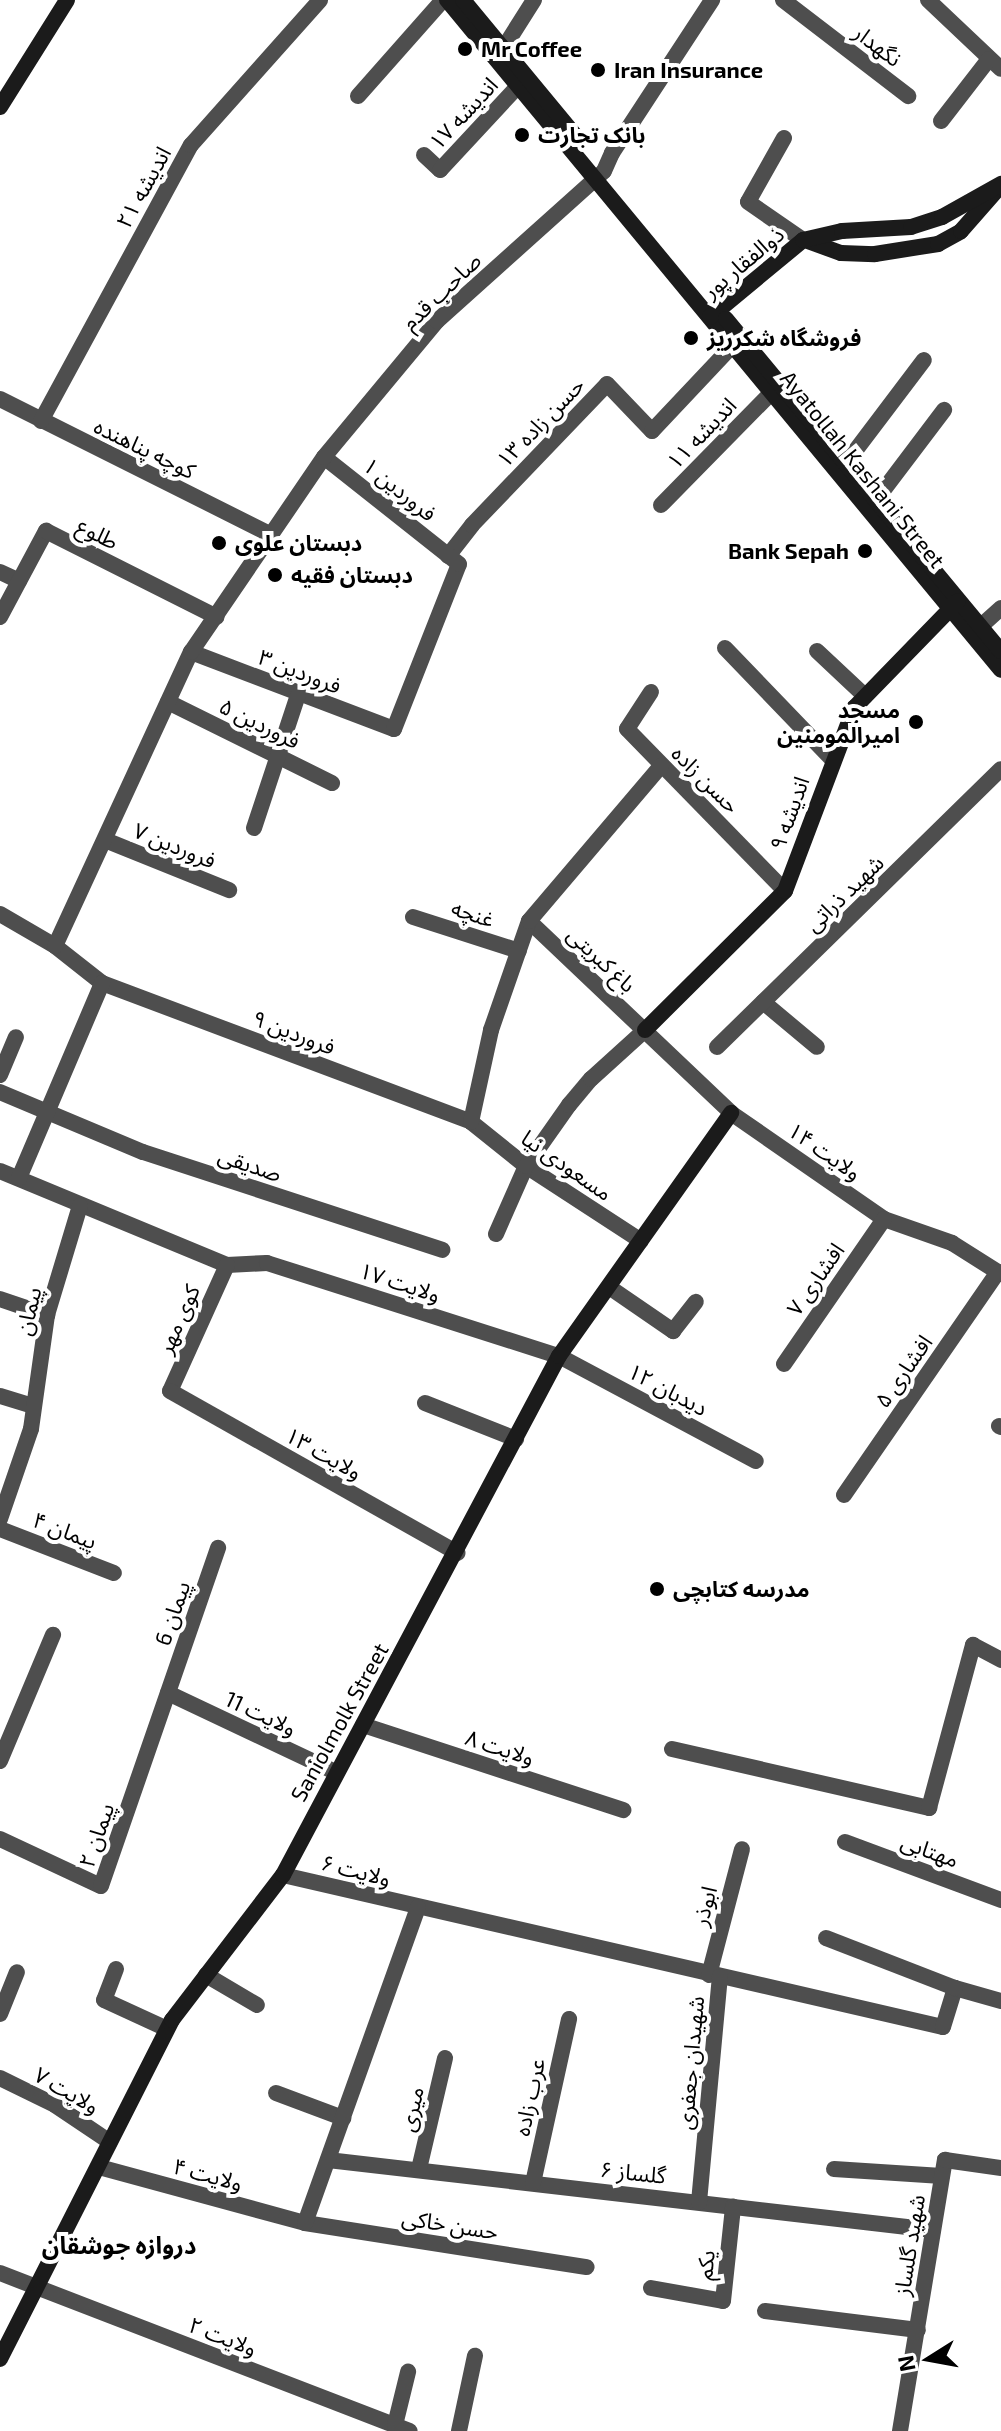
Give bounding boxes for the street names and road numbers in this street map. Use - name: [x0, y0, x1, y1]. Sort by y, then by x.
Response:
- street label: نگهدار: [849, 18, 907, 72]
- street label: اندیشه ۱۷: [423, 71, 503, 155]
- street label: اندیشه ۲۱: [110, 142, 176, 232]
- street label: ذوالفقار پور: [697, 221, 789, 303]
- street label: صاحب قدم: [396, 247, 486, 335]
- street label: Ayatollah Kashani Street: [775, 365, 951, 573]
- street label: حسن زاده ۱۳: [491, 372, 589, 472]
- street label: اندیشه ۱۱: [661, 392, 741, 474]
- street label: کوچه پناهنده: [90, 412, 200, 484]
- street label: فروردین ۱: [358, 452, 442, 526]
- street label: طلوع: [73, 511, 123, 555]
- street label: فروردین ۳: [255, 643, 345, 699]
- street label: فروردین ۵: [215, 692, 305, 754]
- street label: حسن زاده: [667, 740, 745, 818]
- street label: اندیشه ۹: [764, 773, 814, 853]
- street label: فروردین ۷: [130, 817, 220, 873]
- street label: شهید ذراتی: [799, 849, 889, 937]
- street label: غنچه: [448, 894, 498, 932]
- street label: باغ کبریتی: [562, 921, 642, 997]
- street label: فروردین ۹: [249, 1004, 339, 1060]
- street label: ولایت ۱۴: [783, 1116, 867, 1186]
- street label: مسعودی نیا: [517, 1124, 617, 1206]
- street label: صدیقی: [215, 1141, 285, 1187]
- street label: افشاری ۷: [781, 1238, 849, 1320]
- street label: ولایت ۱۷: [356, 1257, 444, 1307]
- street label: کوی مهر: [151, 1281, 205, 1357]
- street label: پیمان: [10, 1284, 46, 1338]
- street label: افشاری ۵: [869, 1330, 937, 1412]
- street label: دیدبان ۱۲: [624, 1357, 712, 1421]
- street label: ولایت ۱۳: [281, 1421, 367, 1485]
- street label: پیمان ۴: [29, 1506, 101, 1554]
- street label: پیمان 6: [149, 1577, 195, 1649]
- street label: Saniolmolk Street: [284, 1638, 394, 1806]
- street label: ولایت 11: [221, 1685, 301, 1741]
- street label: ولایت ۸: [462, 1724, 538, 1770]
- street label: پیمان ۲: [73, 1799, 119, 1871]
- street label: مهتابی: [898, 1827, 962, 1873]
- street label: ولایت ۶: [318, 1849, 394, 1891]
- street label: ابوذر: [686, 1883, 722, 1929]
- street label: شهیدان جعفری: [671, 1995, 709, 2131]
- street label: عرب زاده: [508, 2056, 550, 2138]
- street label: ولایت ۷: [30, 2061, 104, 2119]
- street label: میری: [393, 2084, 429, 2134]
- street label: ولایت ۴: [170, 2152, 246, 2196]
- street label: گلساز ۶: [599, 2155, 667, 2189]
- street label: شهید گلساز: [888, 2193, 930, 2297]
- street label: حسن خاکی: [400, 2203, 500, 2245]
- street label: یکم: [690, 2249, 720, 2281]
- street label: ولایت ۲: [185, 2311, 261, 2361]

